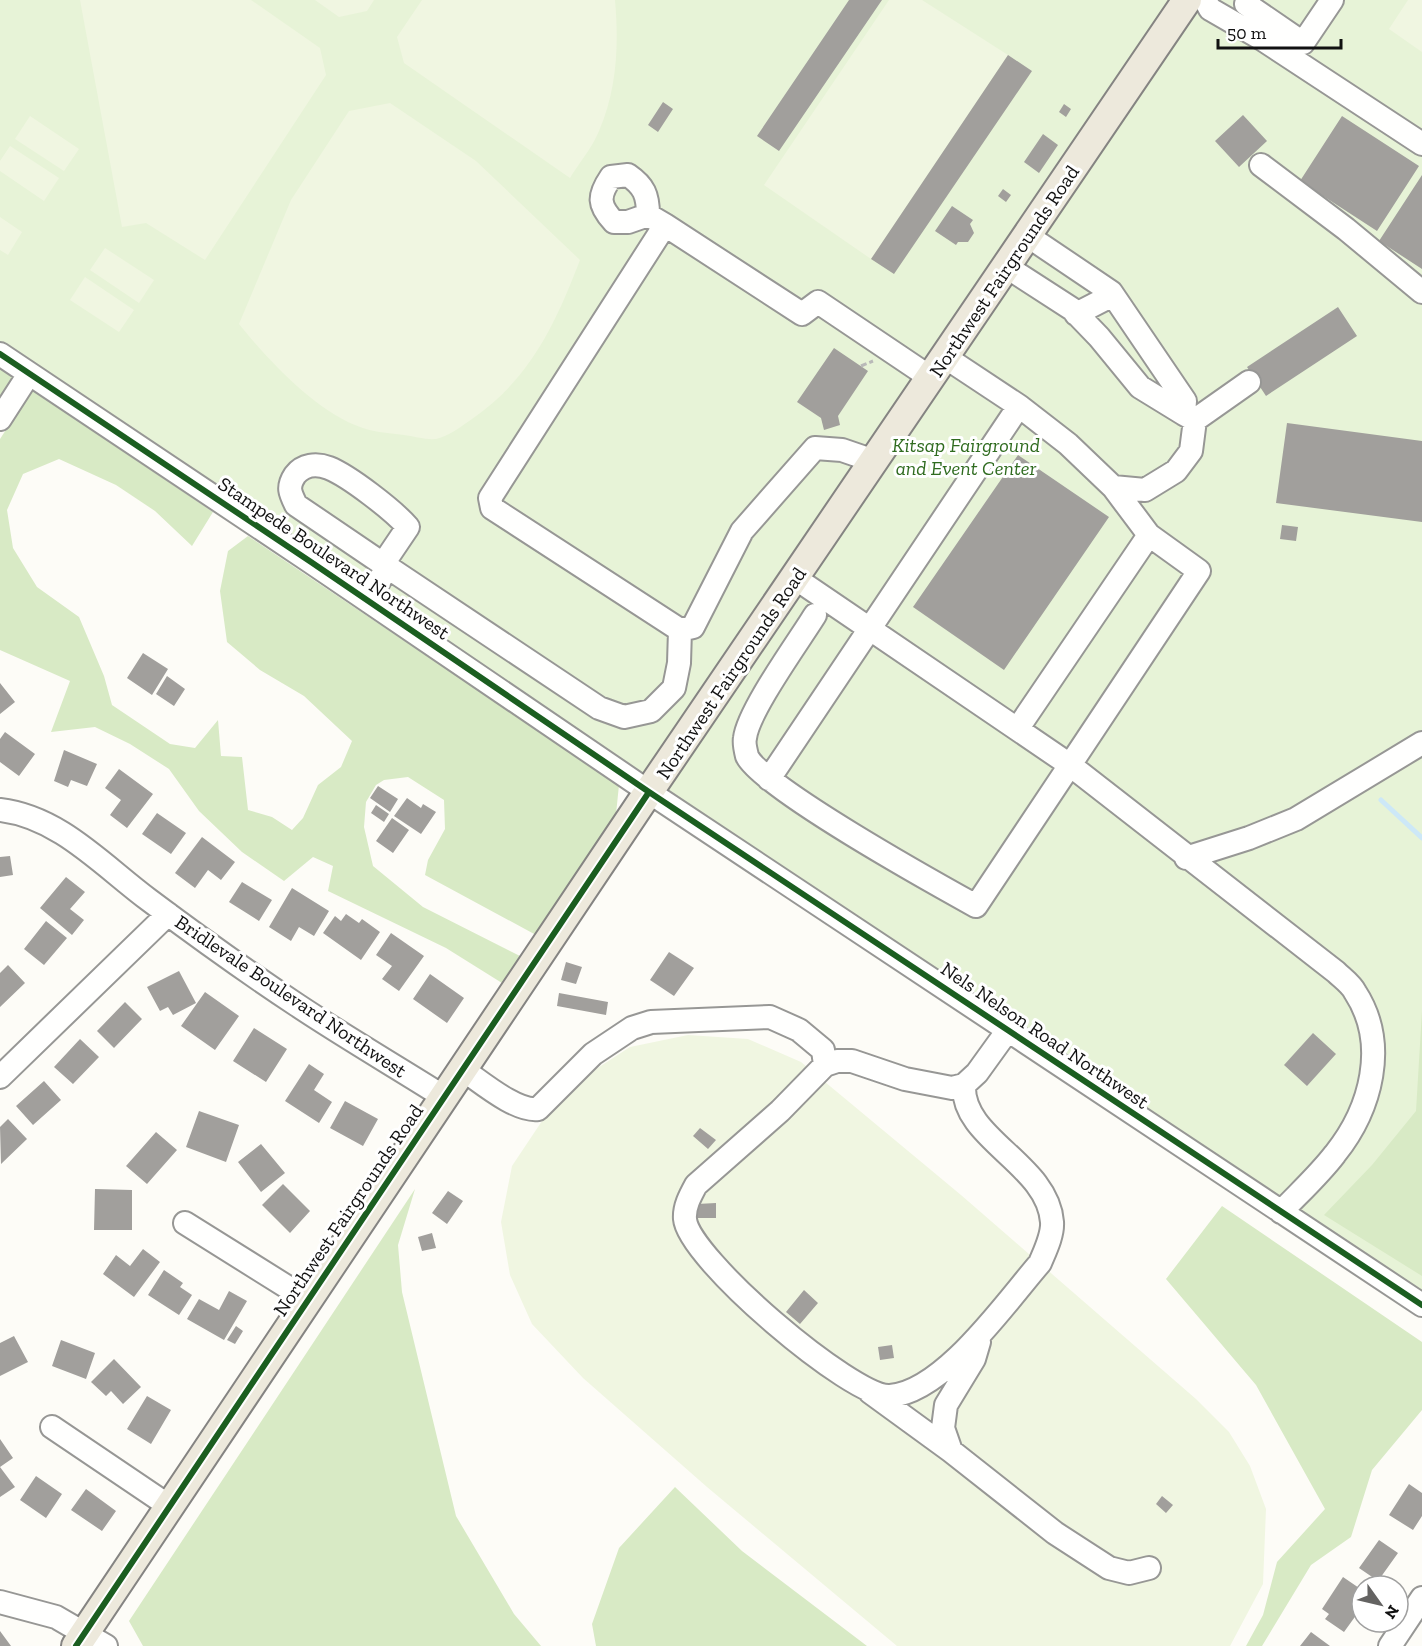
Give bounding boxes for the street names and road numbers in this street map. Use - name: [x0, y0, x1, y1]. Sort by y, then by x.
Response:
- street label: Northwest Fairgrounds Road: [924, 160, 1084, 382]
- street label: Stampede Boulevard Northwest: [214, 471, 455, 645]
- street label: Northwest Fairgrounds Road: [651, 562, 811, 784]
- street label: Bridlevale Boulevard Northwest: [171, 909, 412, 1083]
- street label: Nels Nelson Road Northwest: [936, 956, 1154, 1114]
- street label: Northwest Fairgrounds Road: [268, 1099, 428, 1321]

